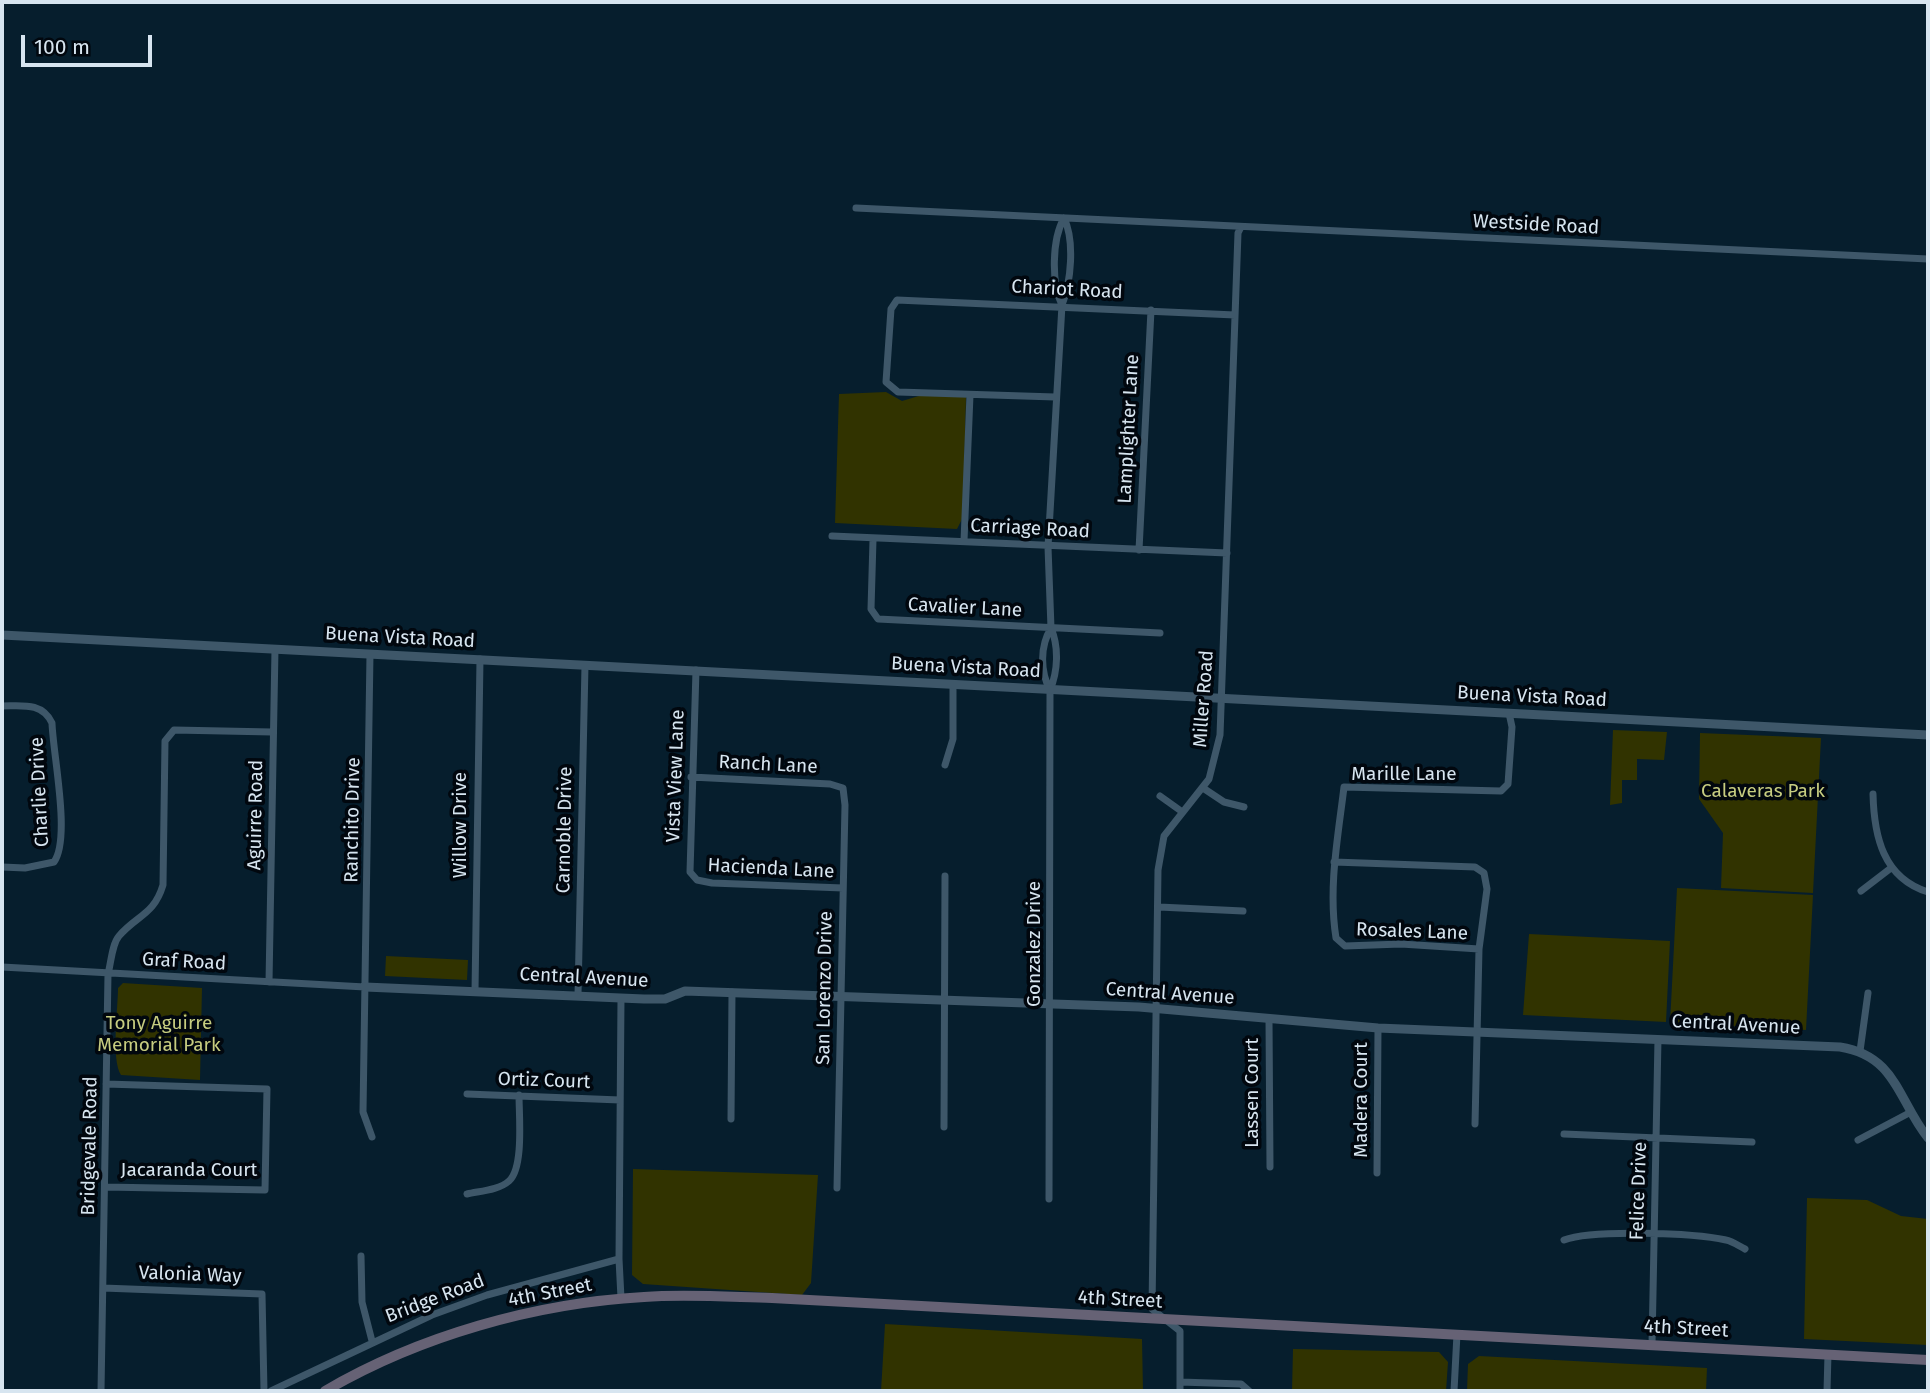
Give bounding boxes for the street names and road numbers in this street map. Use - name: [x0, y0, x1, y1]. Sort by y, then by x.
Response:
- street label: Westside Road: [1472, 210, 1600, 240]
- street label: Chariot Road: [1011, 276, 1123, 304]
- street label: Lamplighter Lane: [1114, 354, 1144, 504]
- street label: Carriage Road: [970, 514, 1090, 544]
- street label: Cavalier Lane: [907, 594, 1023, 622]
- street label: Buena Vista Road: [324, 623, 476, 653]
- street label: Miller Road: [1189, 649, 1219, 749]
- street label: Buena Vista Road: [890, 653, 1042, 683]
- street label: Buena Vista Road: [1456, 682, 1608, 712]
- street label: Vista View Lane: [662, 709, 690, 843]
- street label: Charlie Drive: [26, 736, 54, 848]
- street label: Ranch Lane: [718, 751, 818, 779]
- street label: Ranchito Drive: [341, 757, 365, 883]
- street label: Aguirre Road: [244, 760, 268, 870]
- street label: Marille Lane: [1351, 764, 1457, 786]
- street label: Carnoble Drive: [552, 766, 578, 894]
- street label: Willow Drive: [450, 772, 472, 878]
- street label: Hacienda Lane: [707, 854, 835, 884]
- street label: Gonzalez Drive: [1024, 881, 1046, 1007]
- street label: San Lorenzo Drive: [812, 911, 838, 1065]
- street label: Rosales Lane: [1356, 919, 1468, 945]
- street label: Graf Road: [141, 948, 227, 976]
- street label: Central Avenue: [519, 963, 649, 993]
- street label: Central Avenue: [1105, 978, 1235, 1010]
- street label: Central Avenue: [1671, 1010, 1801, 1040]
- street label: Lassen Court: [1242, 1038, 1264, 1148]
- street label: Madera Court: [1351, 1042, 1373, 1158]
- street label: Ortiz Court: [497, 1068, 591, 1094]
- street label: Bridgevale Road: [77, 1076, 103, 1216]
- street label: Felice Drive: [1626, 1141, 1652, 1241]
- street label: Jacaranda Court: [121, 1160, 257, 1182]
- street label: Valonia Way: [138, 1262, 242, 1288]
- street label: Bridge Road: [382, 1270, 488, 1328]
- street label: 4th Street: [506, 1274, 594, 1312]
- street label: 4th Street: [1077, 1286, 1163, 1314]
- street label: 4th Street: [1643, 1315, 1729, 1343]

